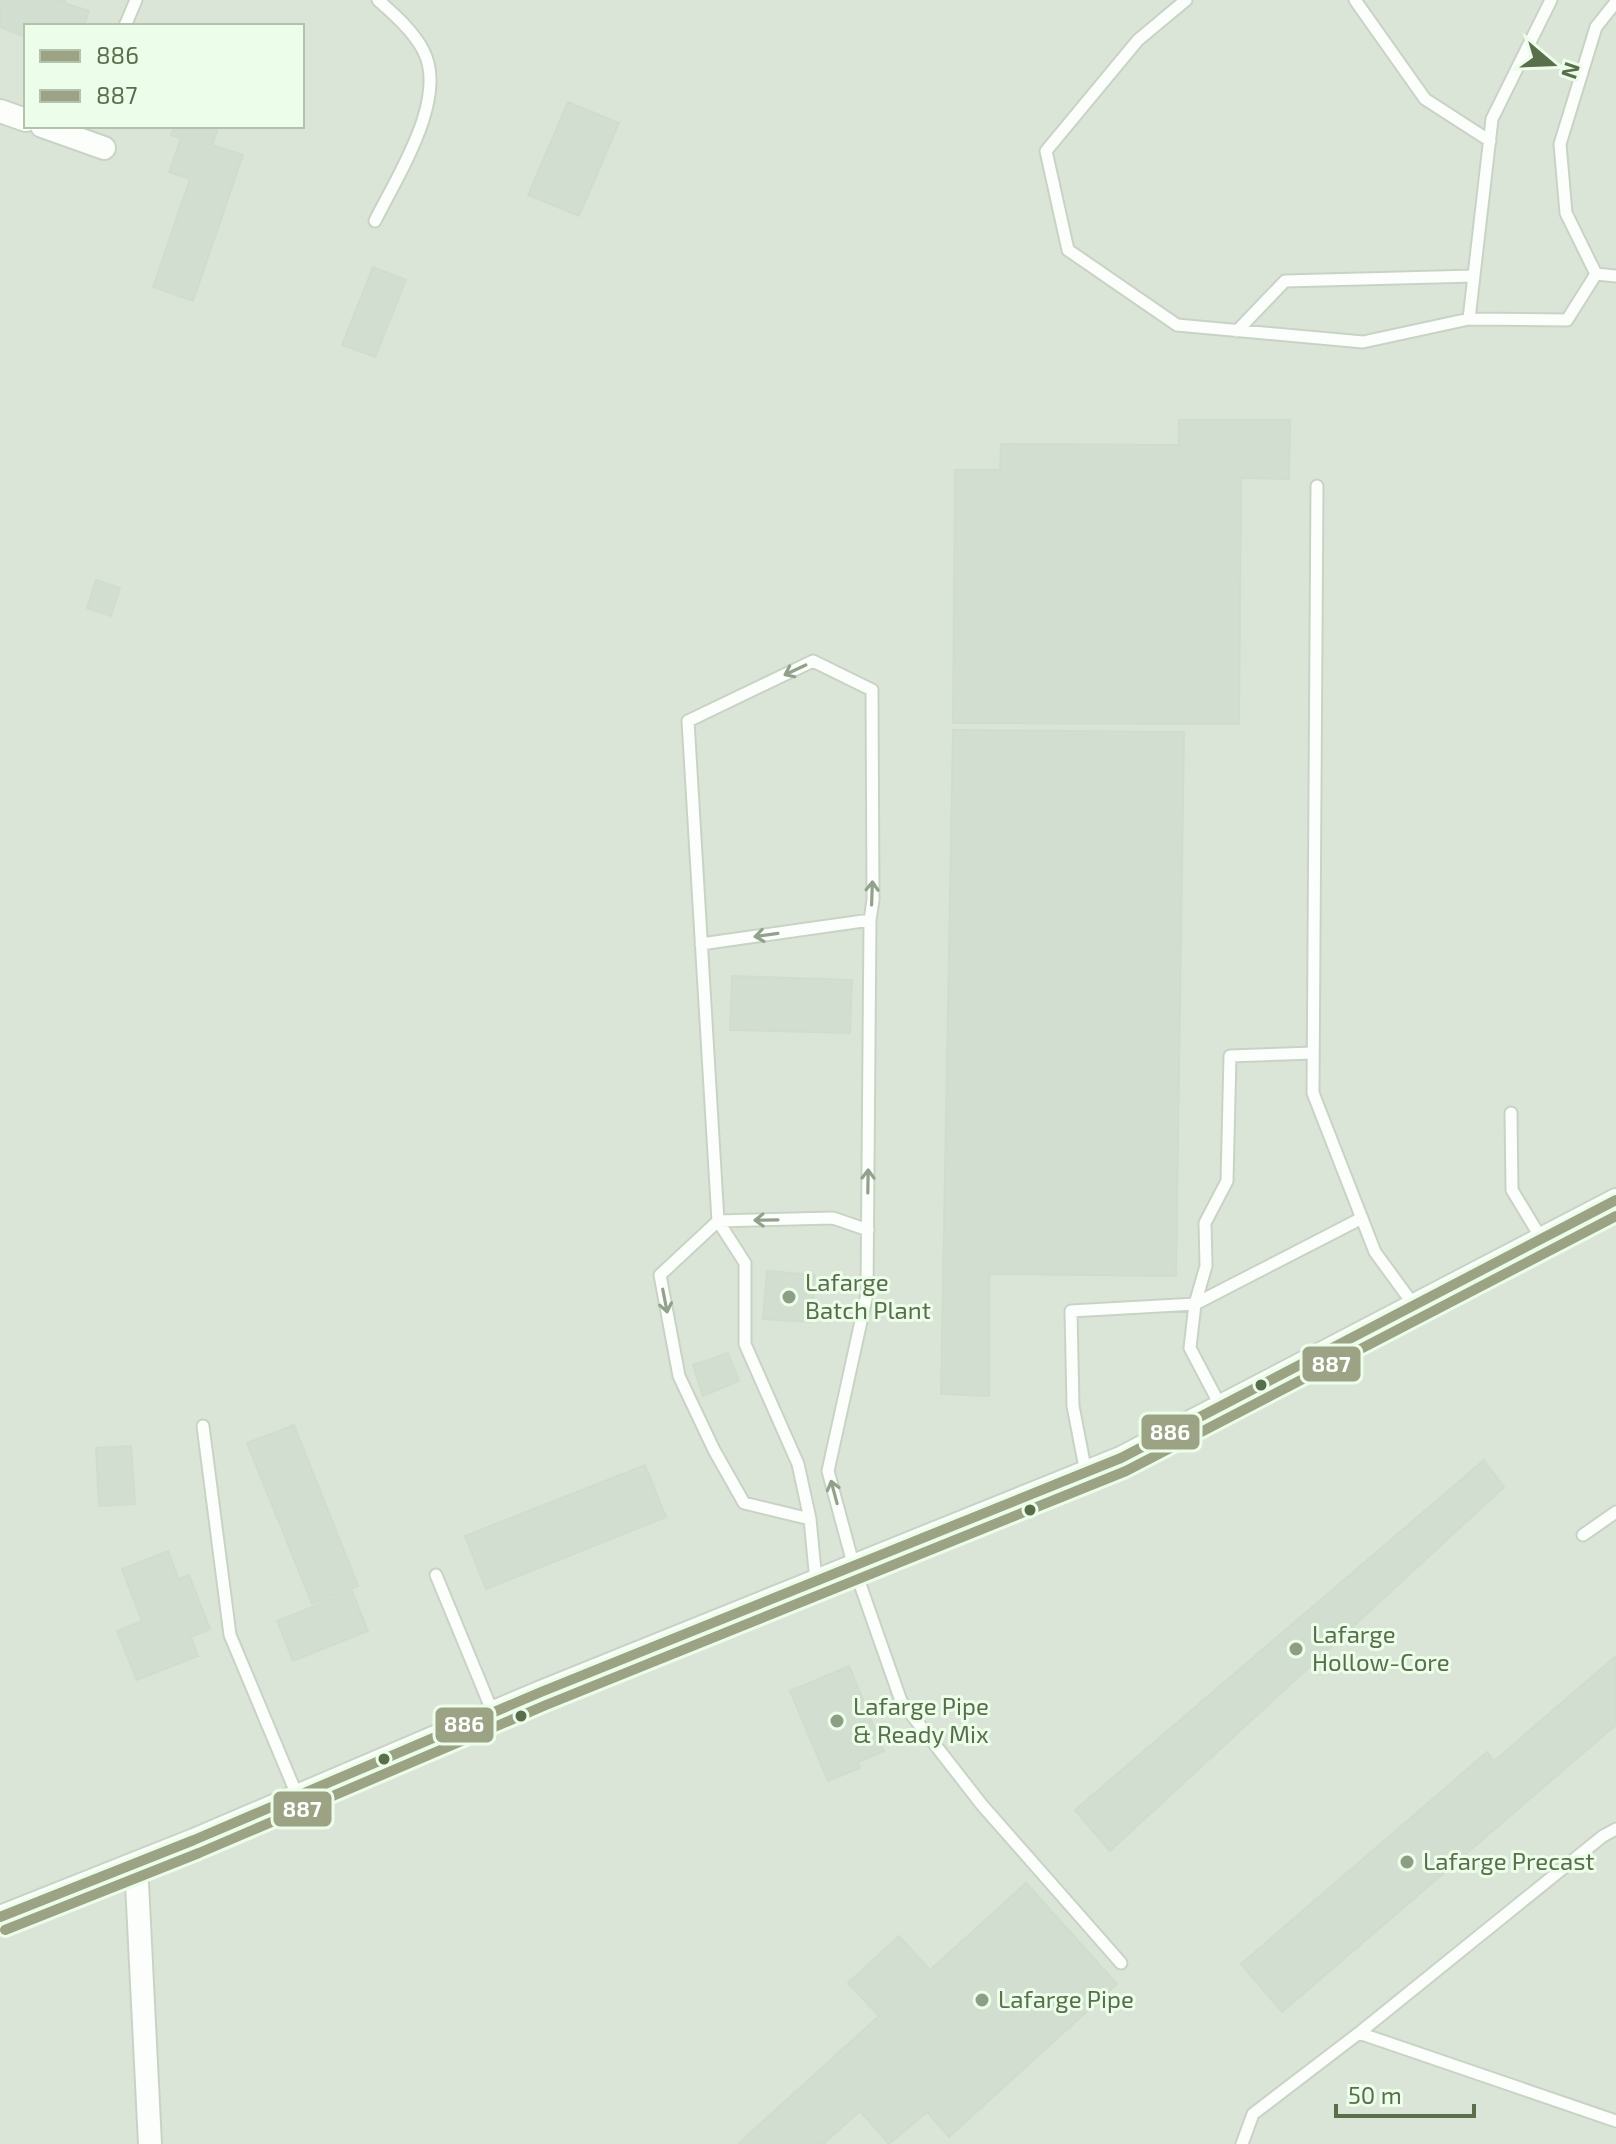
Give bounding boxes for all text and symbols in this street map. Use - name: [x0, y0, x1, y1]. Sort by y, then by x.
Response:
- legend: [24, 24, 304, 128]
- north arrow: [1512, 24, 1592, 104]
- text: 886: [96, 40, 139, 69]
- text: N: [1557, 59, 1587, 83]
- text: 887: [96, 80, 137, 109]
- one-way arrow: [784, 663, 808, 678]
- one-way arrow: [865, 880, 880, 907]
- one-way arrow: [753, 928, 779, 943]
- one-way arrow: [861, 1168, 876, 1195]
- one-way arrow: [753, 1212, 780, 1227]
- place label: Lafarge Batch Plant: [805, 1267, 931, 1324]
- one-way arrow: [659, 1288, 674, 1313]
- marker: Lafarge Batch Plant: [780, 1288, 798, 1306]
- line badge: 887: [1301, 1345, 1362, 1383]
- text: 887: [1311, 1350, 1351, 1376]
- unlabelled marker: [1253, 1377, 1269, 1393]
- line badge: 886: [1140, 1413, 1201, 1451]
- text: 886: [1150, 1418, 1190, 1444]
- one-way arrow: [826, 1480, 841, 1506]
- unlabelled marker: [1022, 1502, 1038, 1518]
- place label: Lafarge Hollow-Core: [1312, 1619, 1450, 1676]
- marker: Lafarge Hollow-Core: [1287, 1640, 1305, 1658]
- place label: Lafarge Pipe & Ready Mix: [853, 1691, 989, 1748]
- line badge: 886: [434, 1706, 495, 1744]
- unlabelled marker: [513, 1708, 529, 1724]
- text: 886: [444, 1710, 484, 1736]
- marker: Lafarge Pipe & Ready Mix: [828, 1712, 846, 1730]
- unlabelled marker: [376, 1751, 392, 1767]
- line badge: 887: [272, 1790, 333, 1828]
- text: 887: [282, 1795, 322, 1821]
- place label: Lafarge Precast: [1423, 1846, 1594, 1875]
- marker: Lafarge Precast: [1398, 1853, 1416, 1871]
- place label: Lafarge Pipe: [998, 1984, 1134, 2013]
- marker: Lafarge Pipe: [973, 1991, 991, 2009]
- scale bar: [1336, 2068, 1474, 2118]
- text: 50 m: [1348, 2080, 1402, 2109]

